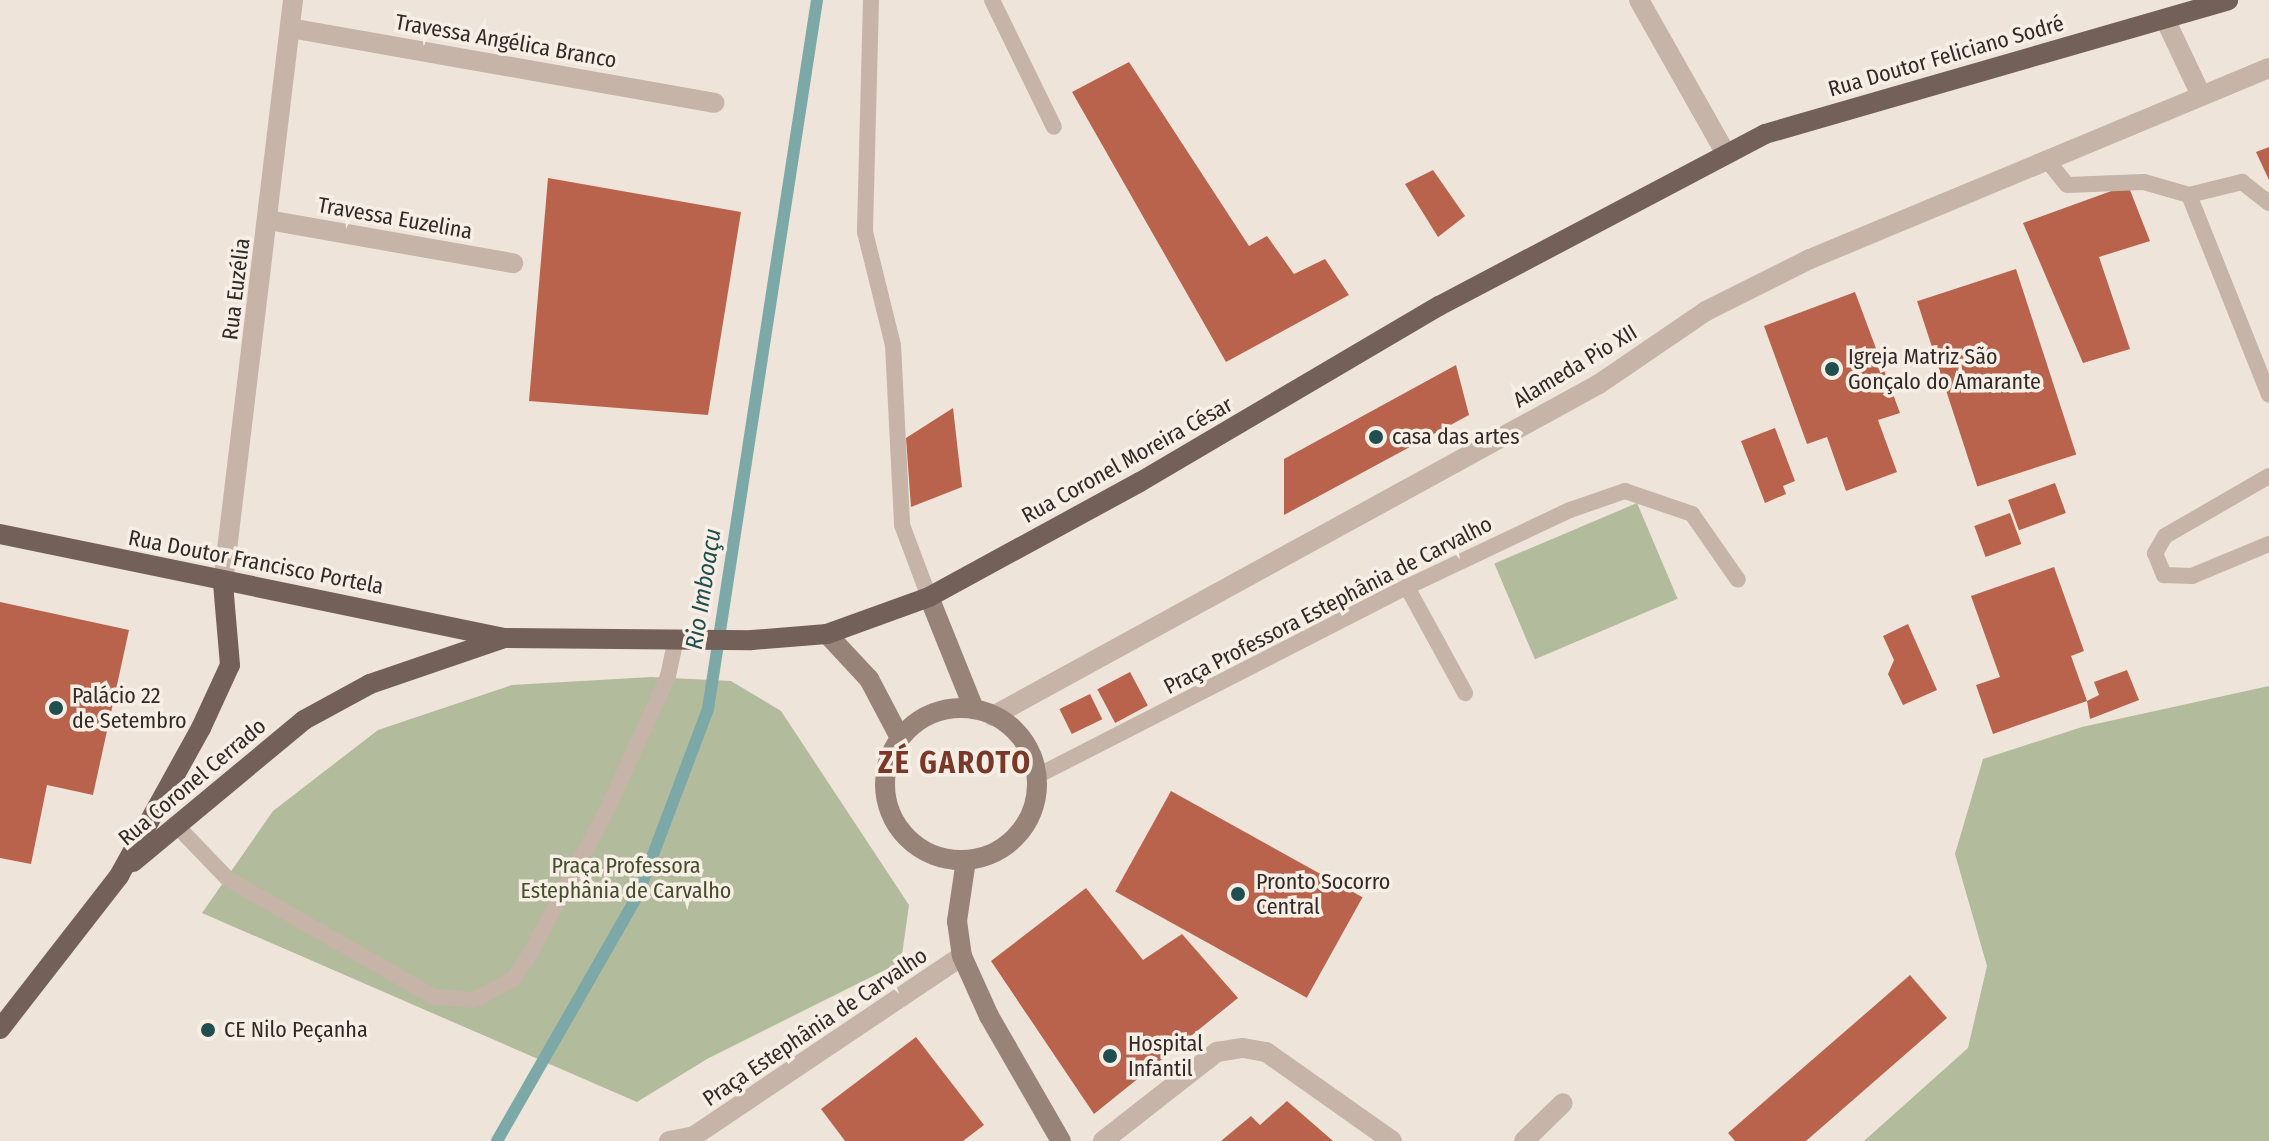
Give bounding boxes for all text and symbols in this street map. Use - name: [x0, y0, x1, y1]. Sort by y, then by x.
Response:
- street label: Travessa Angélica Branco: [393, 9, 619, 73]
- street label: Rua Doutor Feliciano Sodré: [1825, 10, 2067, 102]
- street label: Travessa Euzelina: [316, 191, 474, 245]
- street label: Rua Euzélia: [217, 237, 255, 341]
- street label: Alameda Pio XII: [1508, 319, 1642, 413]
- place label: Igreja Matriz São Gonçalo do Amarante: [1848, 343, 2041, 394]
- marker: Igreja Matriz São Gonçalo do Amarante: [1823, 360, 1841, 378]
- street label: Rua Coronel Moreira César: [1017, 391, 1237, 529]
- place label: casa das artes: [1392, 424, 1520, 450]
- marker: casa das artes: [1367, 428, 1385, 446]
- street label: Praça Professora Estephânia de Carvalho: [1159, 510, 1497, 700]
- street label: Rua Doutor Francisco Portela: [126, 524, 386, 600]
- water label: Rio Imboaçu: [680, 526, 728, 652]
- place label: Palácio 22 de Setembro: [72, 682, 187, 734]
- marker: Palácio 22 de Setembro: [47, 699, 65, 717]
- street label: Rua Coronel Cerrado: [113, 713, 271, 851]
- district label: ZÉ GAROTO: [878, 745, 1032, 781]
- park label: Praça Professora Estephânia de Carvalho: [521, 852, 731, 904]
- place label: Pronto Socorro Central: [1256, 868, 1390, 920]
- marker: Pronto Socorro Central: [1227, 883, 1249, 905]
- street label: Praça Estephânia de Carvalho: [698, 942, 932, 1112]
- place label: CE Nilo Peçanha: [224, 1017, 368, 1043]
- marker: CE Nilo Peçanha: [199, 1021, 217, 1039]
- place label: Hospital Infantil: [1128, 1030, 1203, 1082]
- marker: Hospital Infantil: [1099, 1045, 1121, 1067]

